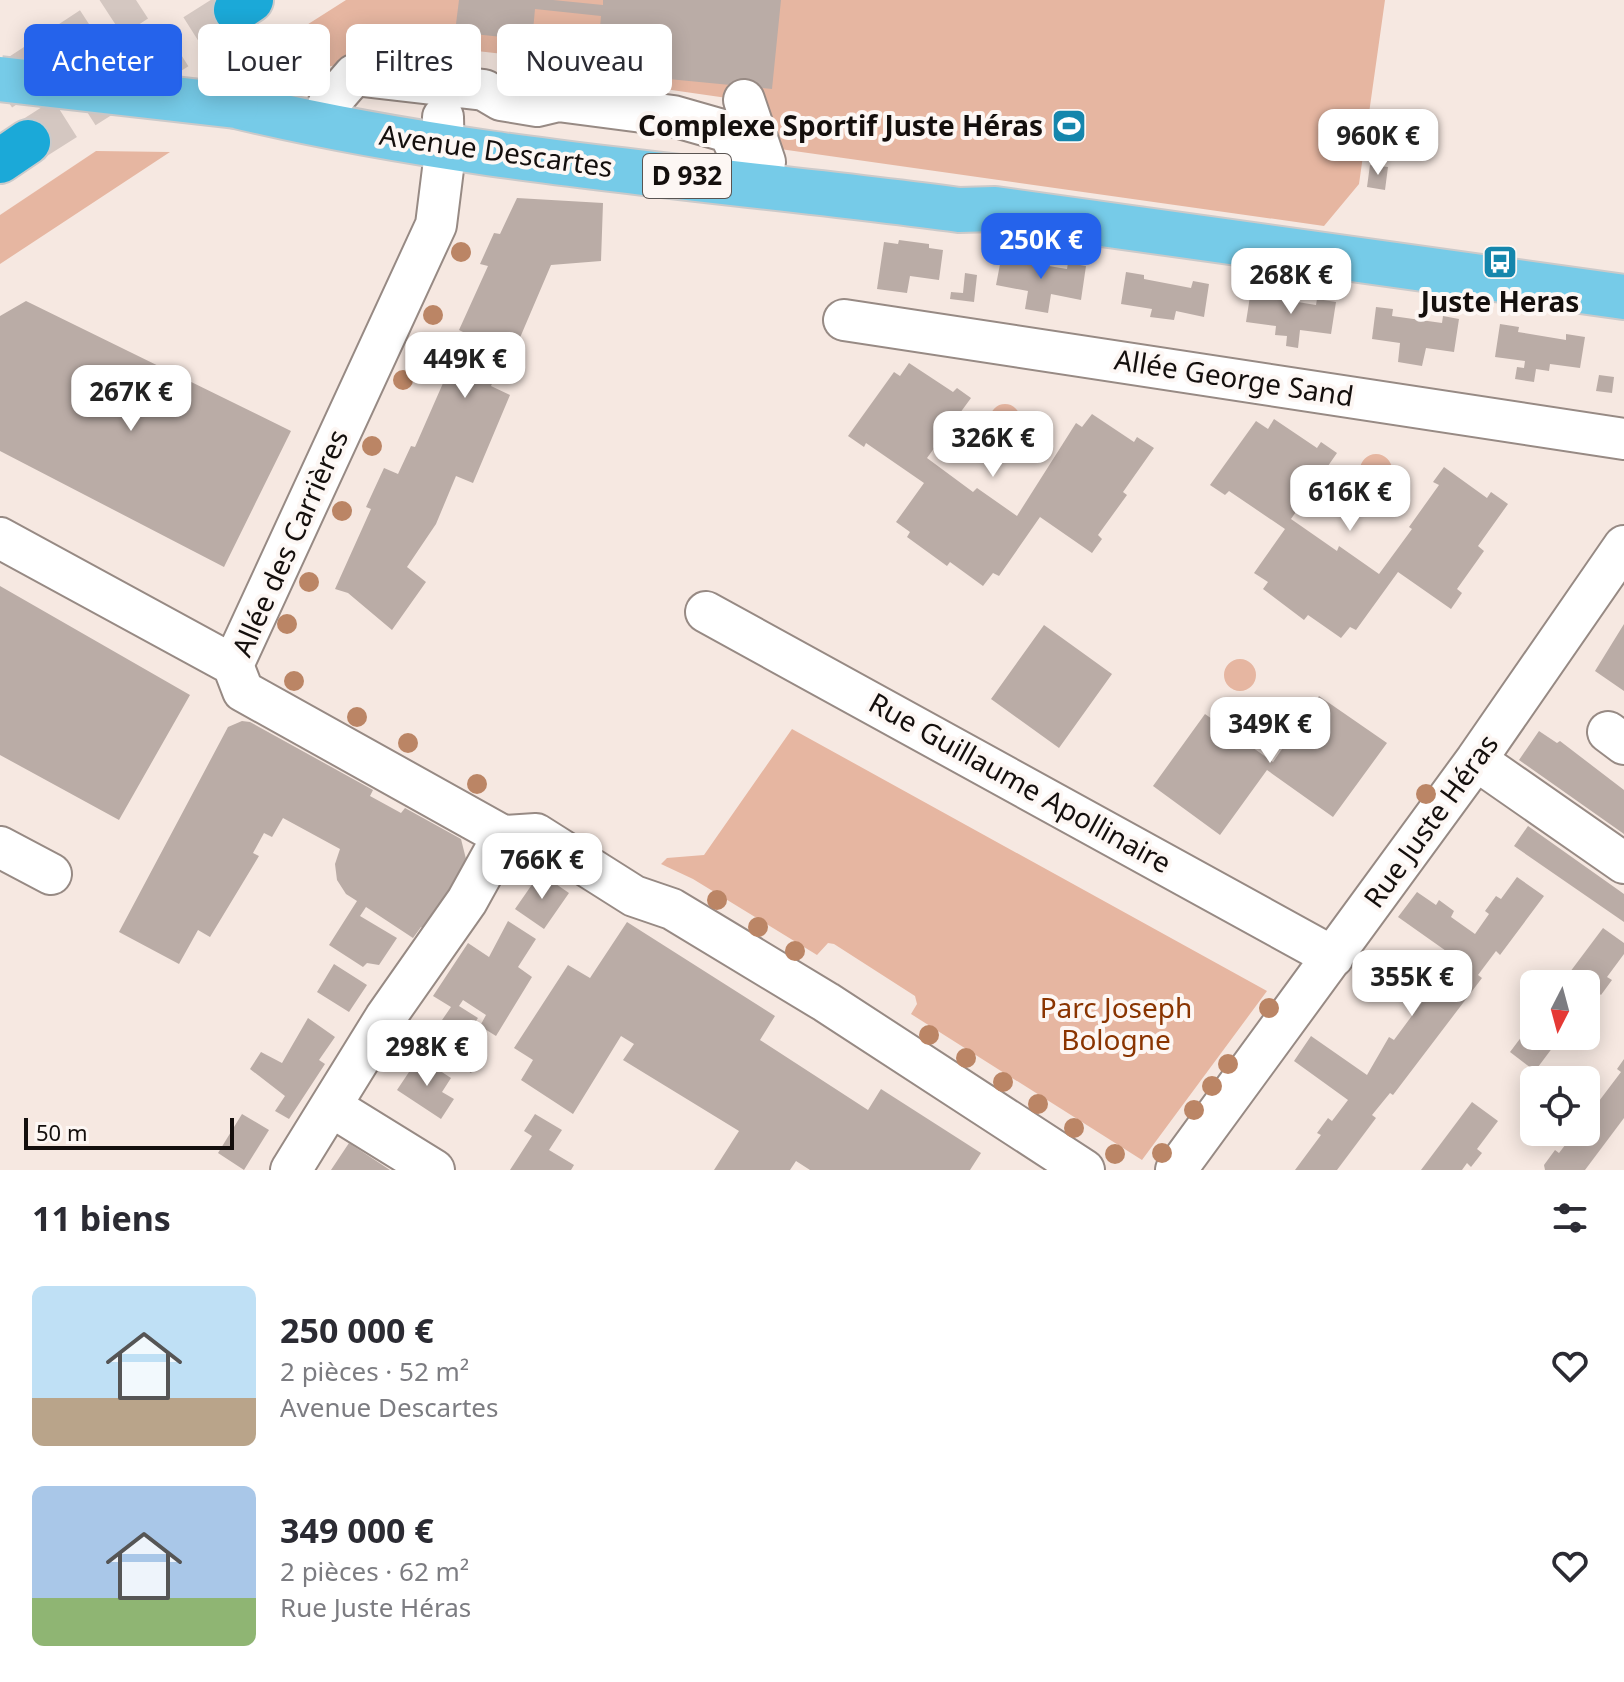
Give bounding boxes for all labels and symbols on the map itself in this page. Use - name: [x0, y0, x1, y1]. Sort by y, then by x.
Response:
- place label: Complexe Sportif Juste Héras: [638, 106, 1043, 144]
- sports icon: Complexe Sportif Juste Héras: [1050, 107, 1088, 145]
- pin: 960K €: [1313, 109, 1443, 177]
- street label: Avenue Descartes: [377, 115, 615, 185]
- road number: D 932: [643, 154, 731, 198]
- pin: 250K €: [976, 213, 1106, 281]
- bus stop icon: Juste Heras: [1481, 243, 1519, 281]
- pin: 268K €: [1226, 248, 1356, 316]
- place label: Juste Heras: [1418, 282, 1579, 320]
- pin: 449K €: [400, 332, 530, 400]
- street label: Allée George Sand: [1112, 339, 1356, 415]
- pin: 267K €: [66, 365, 196, 433]
- pin: 326K €: [928, 411, 1058, 479]
- street label: Allée des Carrières: [222, 423, 356, 662]
- pin: 616K €: [1285, 465, 1415, 533]
- street label: Rue Guillaume Apollinaire: [863, 683, 1178, 881]
- pin: 349K €: [1205, 697, 1335, 765]
- street label: Rue Juste Héras: [1354, 726, 1506, 915]
- pin: 766K €: [477, 833, 607, 901]
- pin: 355K €: [1347, 950, 1477, 1018]
- north arrow: [1520, 970, 1600, 1050]
- park label: Parc Joseph Bologne: [1040, 988, 1192, 1058]
- pin: 298K €: [362, 1020, 492, 1088]
- scale bar: [24, 1114, 234, 1150]

